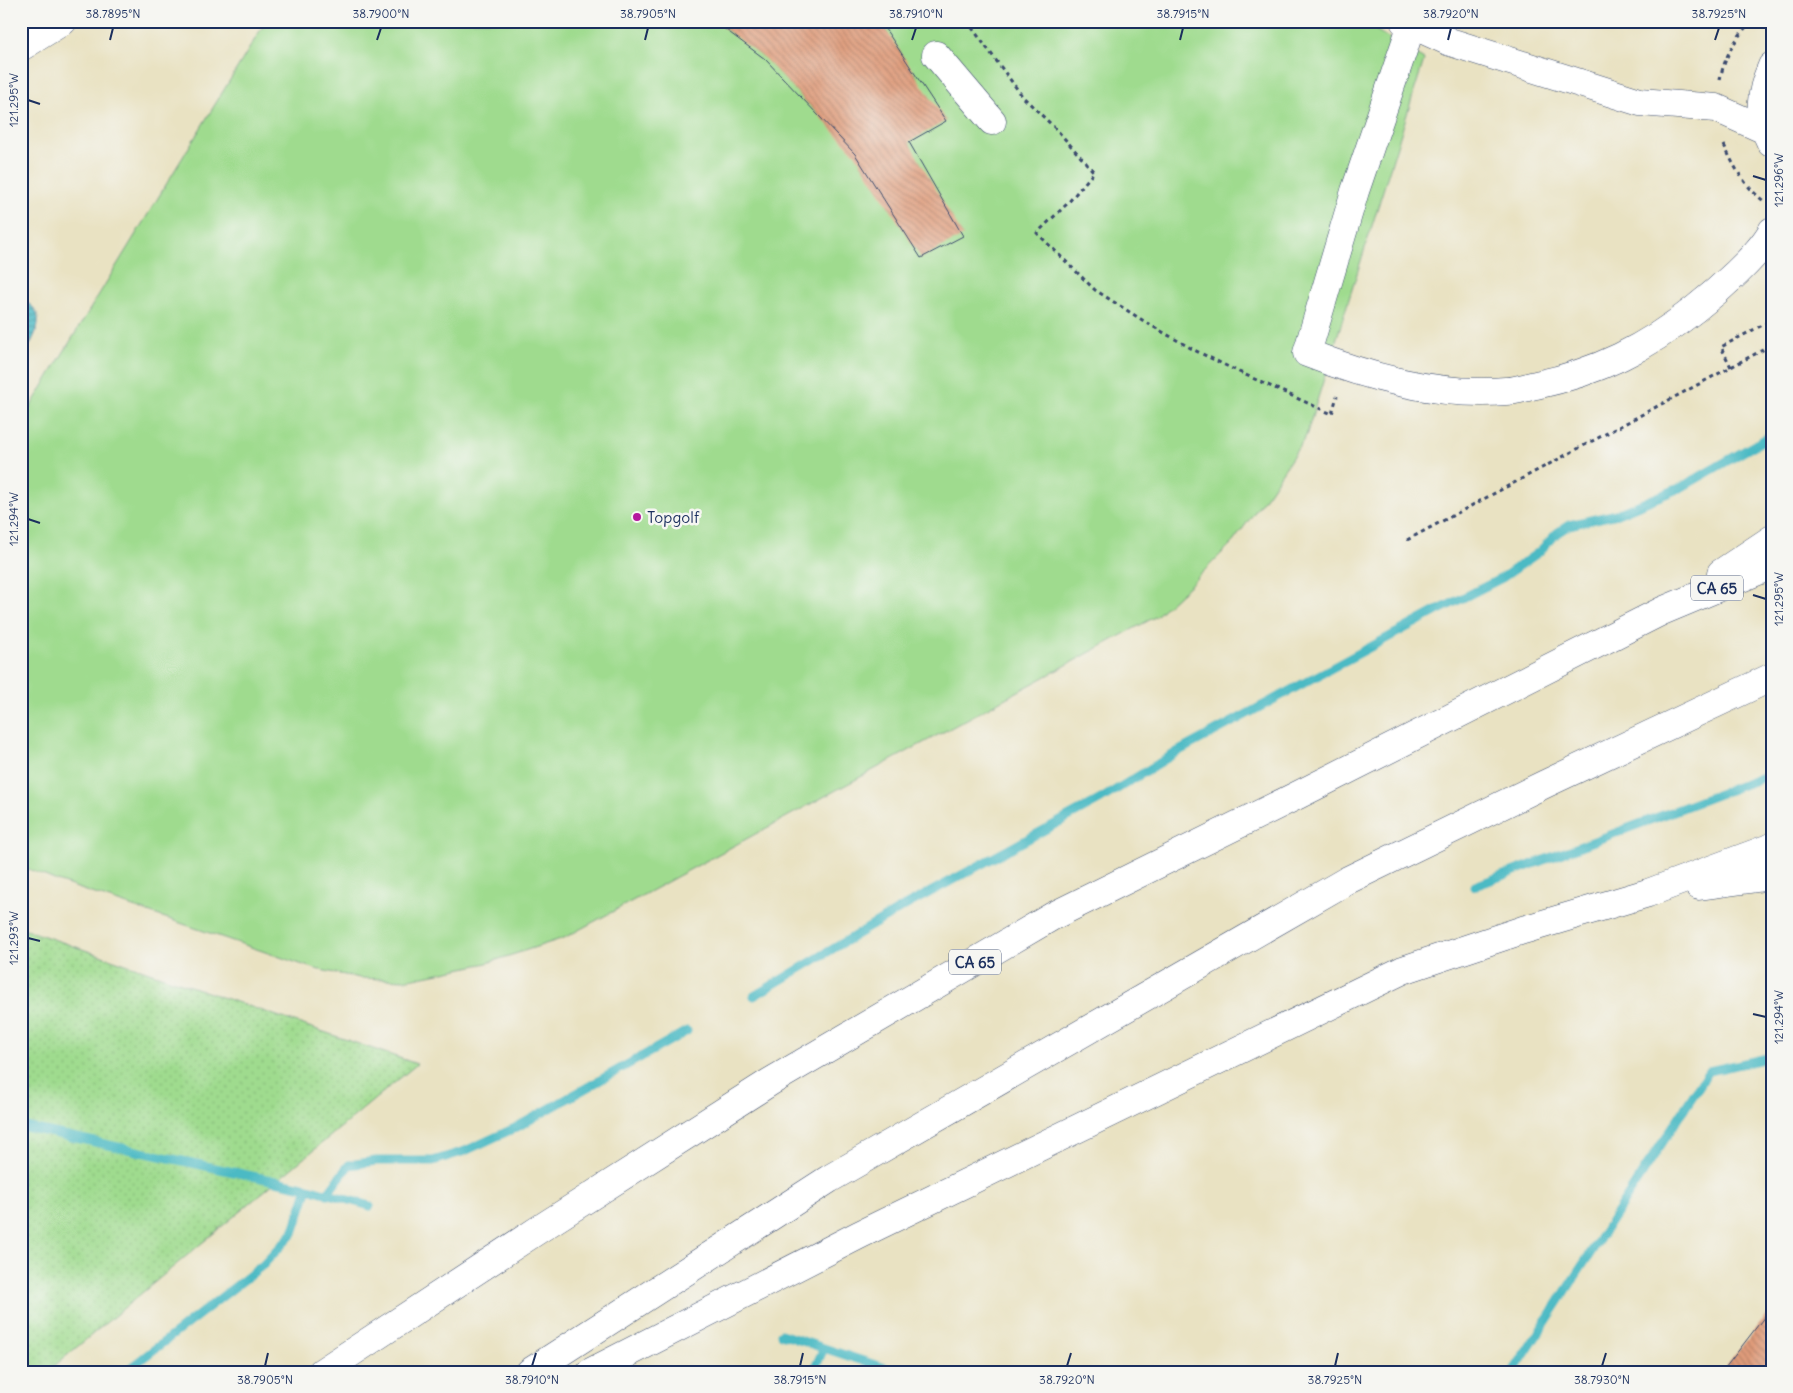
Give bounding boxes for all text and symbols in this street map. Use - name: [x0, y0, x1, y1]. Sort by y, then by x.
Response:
- text: 38.7895°N: [85, 6, 141, 21]
- text: 38.7900°N: [352, 6, 410, 21]
- text: 38.7905°N: [620, 6, 676, 21]
- text: 38.7910°N: [889, 6, 943, 21]
- text: 38.7915°N: [1157, 6, 1209, 21]
- text: 38.7920°N: [1423, 6, 1479, 21]
- text: 38.7925°N: [1692, 6, 1746, 21]
- text: 121.295°W: [6, 73, 21, 127]
- text: 121.296°W: [1771, 153, 1786, 207]
- text: 121.294°W: [6, 492, 21, 546]
- place label: Topgolf: [647, 507, 700, 527]
- marker: Topgolf: [631, 511, 643, 523]
- text: 121.295°W: [1771, 572, 1786, 626]
- road number: CA 65: [1691, 576, 1743, 600]
- text: 121.293°W: [6, 911, 21, 965]
- road number: CA 65: [949, 950, 1001, 974]
- text: 121.294°W: [1771, 990, 1786, 1044]
- text: 38.7905°N: [237, 1372, 293, 1387]
- text: 38.7910°N: [505, 1372, 559, 1387]
- text: 38.7915°N: [774, 1372, 826, 1387]
- text: 38.7920°N: [1039, 1372, 1095, 1387]
- text: 38.7925°N: [1308, 1372, 1362, 1387]
- text: 38.7930°N: [1574, 1372, 1630, 1387]

